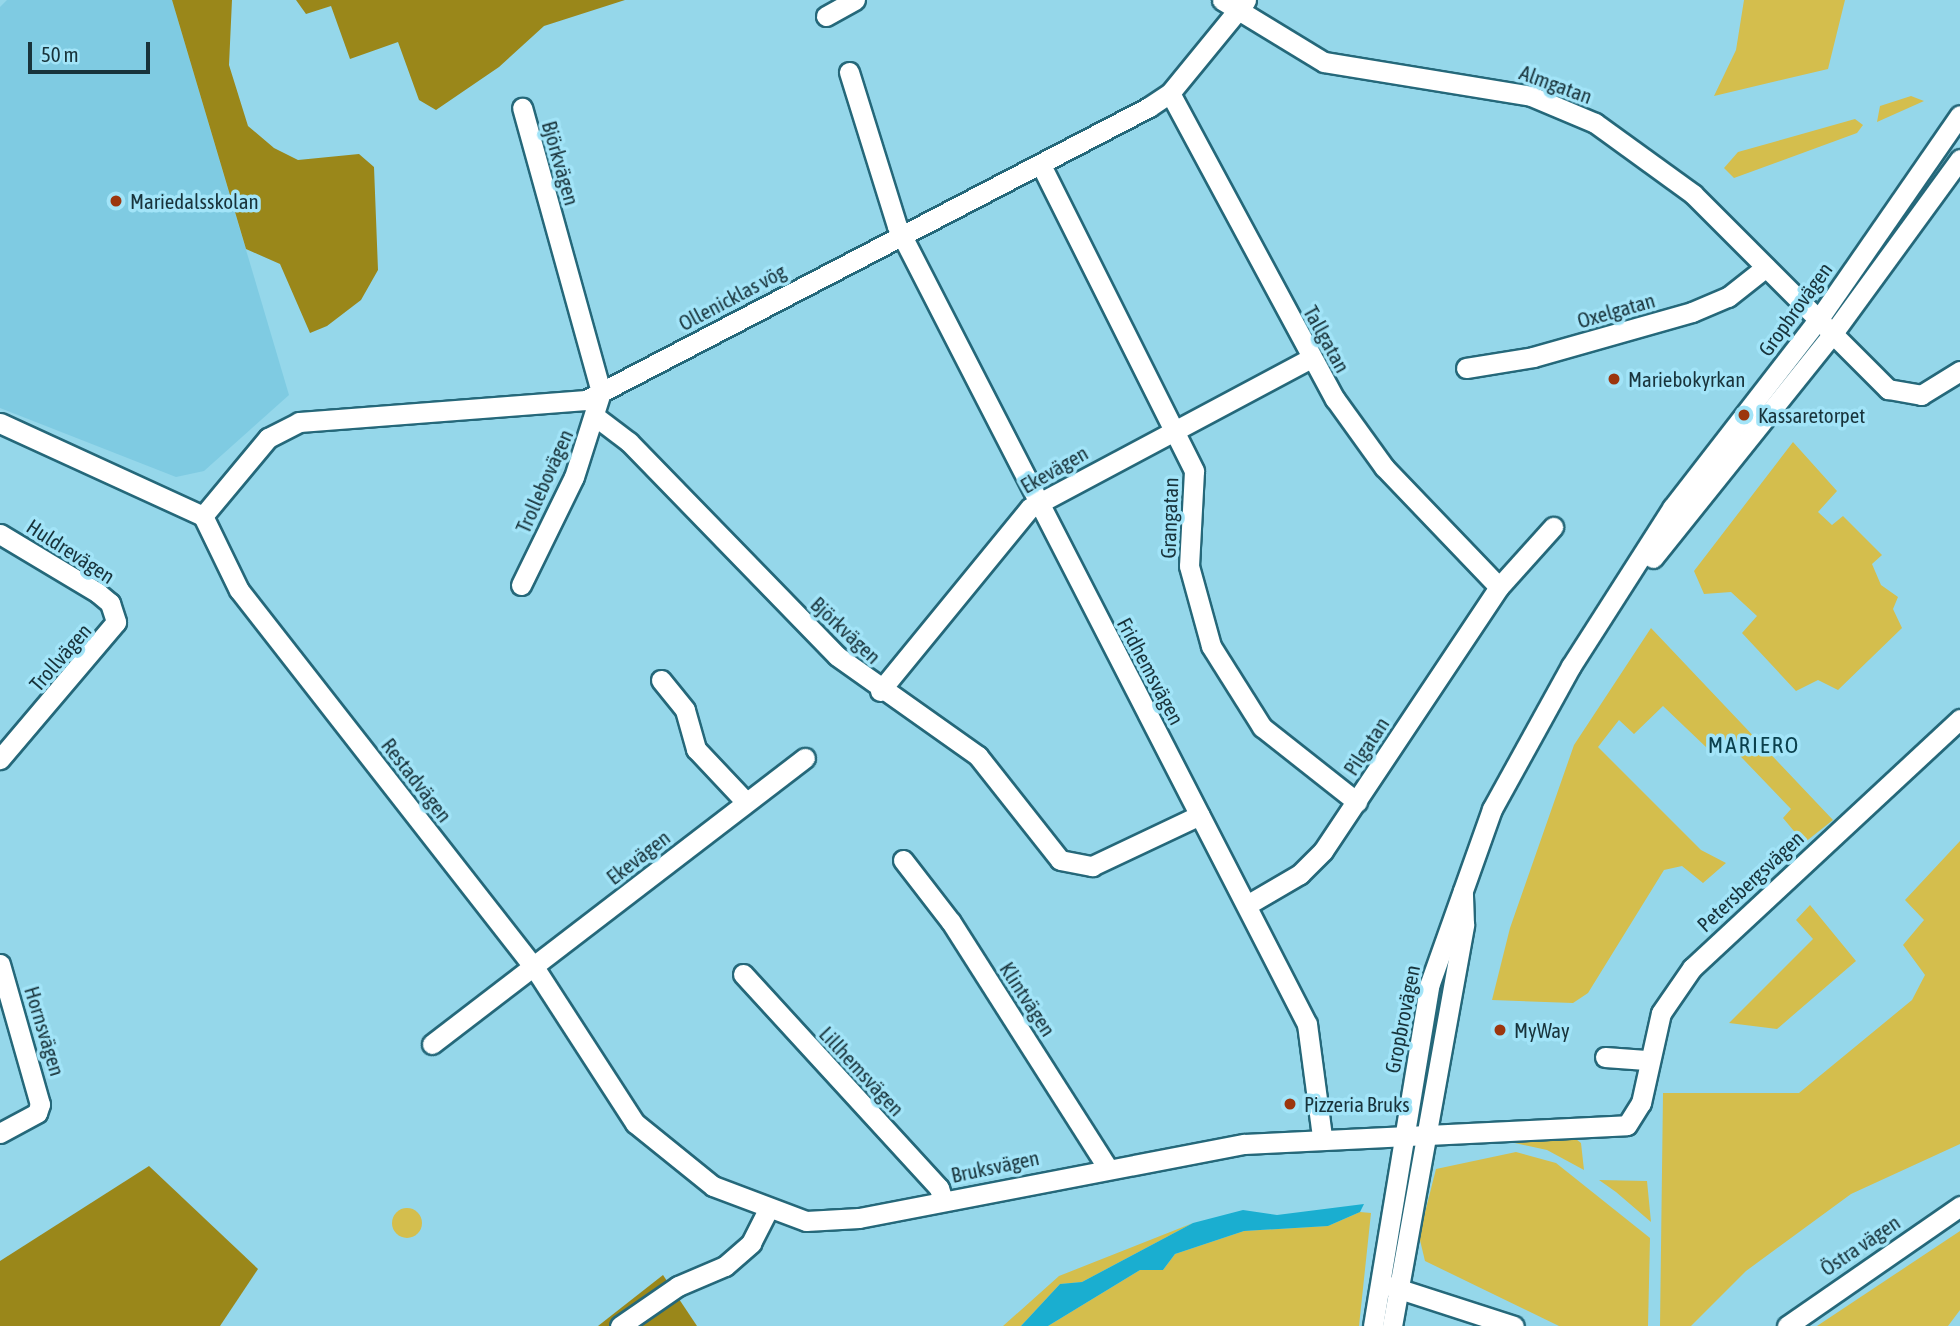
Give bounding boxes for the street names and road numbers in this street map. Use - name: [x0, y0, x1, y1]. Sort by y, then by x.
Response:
- street label: Almgatan: [1516, 59, 1596, 109]
- street label: Björkvägen: [537, 118, 585, 208]
- street label: Gropbrovägen: [1753, 257, 1837, 361]
- street label: Ollenicklas vög: [674, 258, 790, 336]
- street label: Oxelgatan: [1574, 287, 1658, 333]
- street label: Tallgatan: [1298, 301, 1356, 377]
- street label: Trollebovägen: [510, 425, 578, 537]
- street label: Ekevägen: [1016, 440, 1092, 498]
- street label: Grangatan: [1155, 477, 1183, 559]
- street label: Huldrevägen: [22, 513, 120, 589]
- street label: Björkvägen: [806, 591, 886, 669]
- street label: Fridhemsvägen: [1112, 613, 1190, 729]
- street label: Trollvägen: [24, 618, 96, 696]
- street label: Pilgatan: [1338, 712, 1394, 780]
- street label: Restadvägen: [376, 733, 458, 827]
- street label: Ekevägen: [601, 824, 675, 890]
- street label: Petersbergsvägen: [1691, 825, 1809, 937]
- street label: Klintvägen: [995, 957, 1061, 1041]
- street label: Gropbrovägen: [1379, 963, 1425, 1075]
- street label: Hornsvägen: [19, 983, 71, 1079]
- street label: Lillhemsvägen: [814, 1021, 910, 1121]
- street label: Bruksvägen: [949, 1144, 1041, 1188]
- street label: Östra vägen: [1815, 1209, 1905, 1281]

